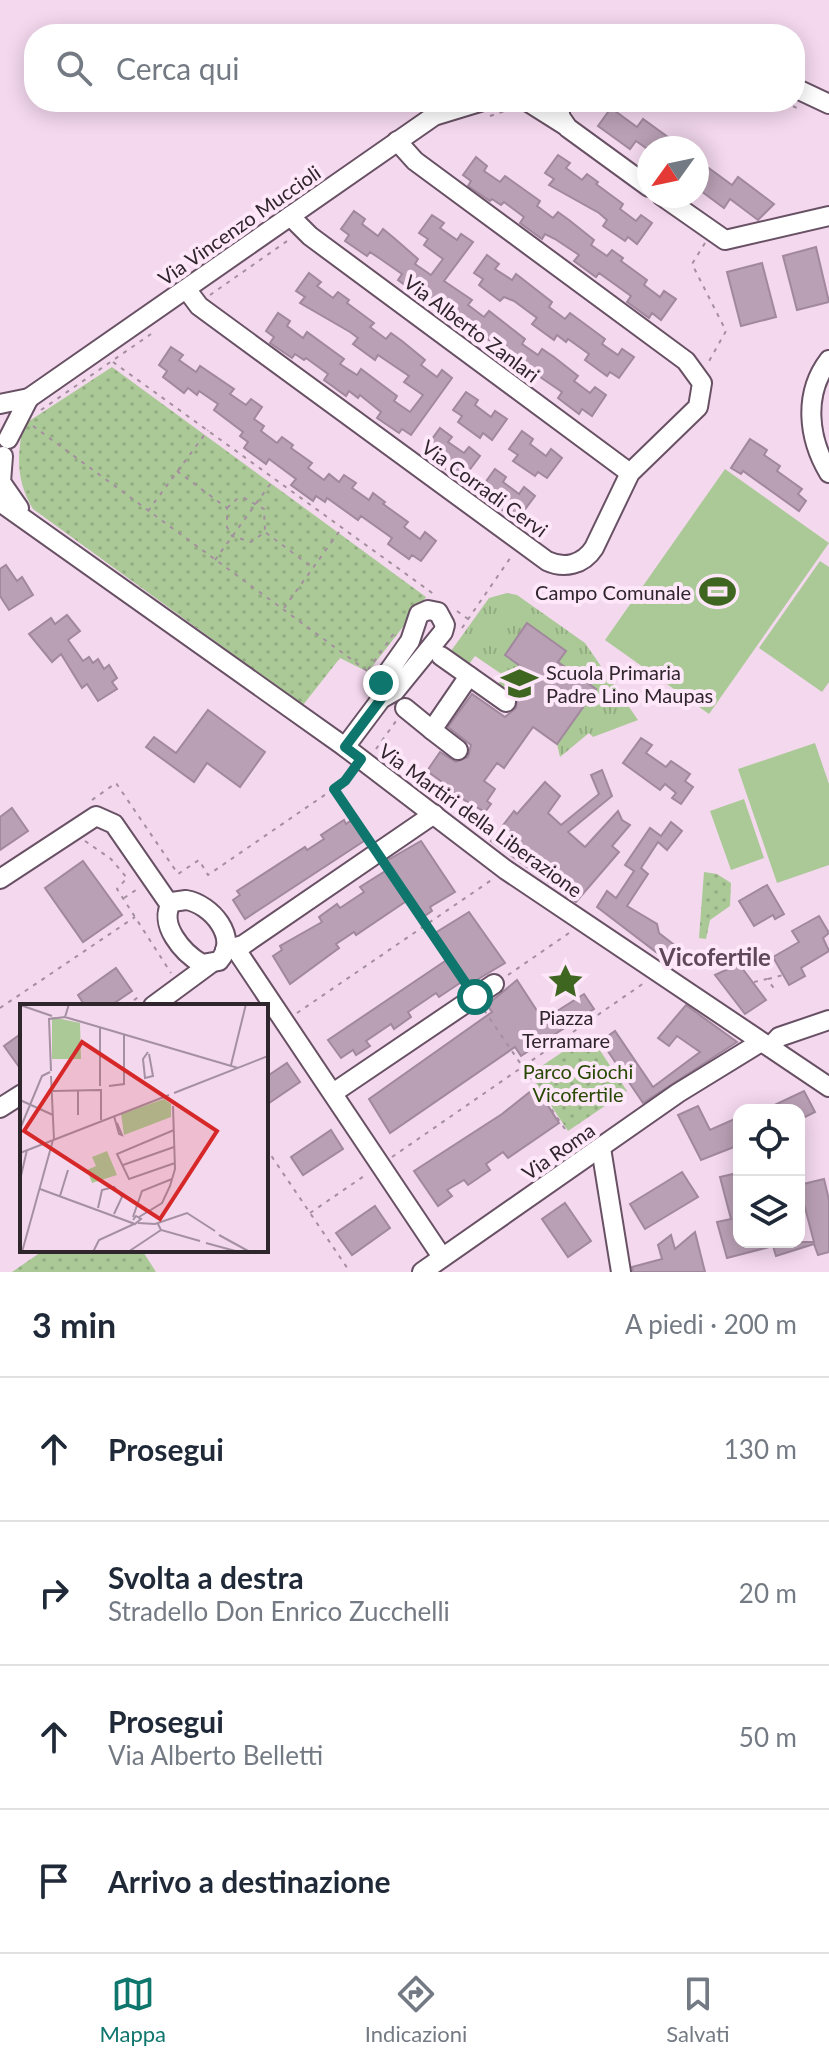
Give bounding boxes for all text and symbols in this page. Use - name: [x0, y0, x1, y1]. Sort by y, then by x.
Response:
- search box: [24, 24, 805, 112]
- icon: search: [52, 46, 96, 90]
- text: Cerca qui: [116, 50, 240, 86]
- north arrow: [637, 136, 709, 208]
- street label: Via Vincenzo Muccioli: [153, 160, 325, 290]
- street label: Via Alberto Zanlari: [400, 269, 544, 387]
- street label: Via Corradi Cervi: [417, 434, 553, 542]
- sports icon: Campo Comunale: [698, 573, 736, 611]
- place label: Campo Comunale: [535, 580, 691, 604]
- place label: Scuola Primaria Padre Lino Maupas: [546, 660, 713, 707]
- route end: [363, 665, 399, 701]
- school or university icon: Scuola Primaria Padre Lino Maupas: [501, 665, 539, 703]
- street label: Via Martiri della Liberazione: [375, 738, 587, 902]
- district label: Vicofertile: [658, 942, 771, 971]
- place icon: Piazza Terramare: [547, 963, 585, 1001]
- route start: [457, 979, 493, 1015]
- inset map: [20, 1004, 268, 1252]
- place label: Piazza Terramare: [522, 1005, 610, 1052]
- park label: Parco Giochi Vicofertile: [523, 1059, 633, 1106]
- map controls: [733, 1104, 805, 1248]
- button: locate: [733, 1104, 805, 1176]
- street label: Via Roma: [517, 1117, 599, 1185]
- button: layers: [733, 1176, 805, 1248]
- text: 3 min: [32, 1304, 116, 1345]
- text: A piedi · 200 m: [625, 1308, 797, 1340]
- icon: ahead: [32, 1427, 76, 1471]
- text: Prosegui: [108, 1431, 224, 1467]
- text: 130 m: [724, 1433, 797, 1465]
- text: Svolta a destra: [108, 1559, 304, 1595]
- icon: right: [32, 1571, 76, 1615]
- text: 20 m: [739, 1577, 797, 1609]
- text: Stradello Don Enrico Zucchelli: [108, 1595, 450, 1627]
- text: Prosegui: [108, 1703, 224, 1739]
- icon: ahead: [32, 1715, 76, 1759]
- text: 50 m: [739, 1721, 797, 1753]
- text: Via Alberto Belletti: [108, 1739, 323, 1771]
- icon: arrive: [32, 1859, 76, 1903]
- text: Arrivo a destinazione: [108, 1863, 390, 1899]
- tab: Mappa: [99, 1972, 166, 2047]
- tab: Indicazioni: [365, 1972, 467, 2047]
- tab: Salvati: [666, 1972, 730, 2047]

